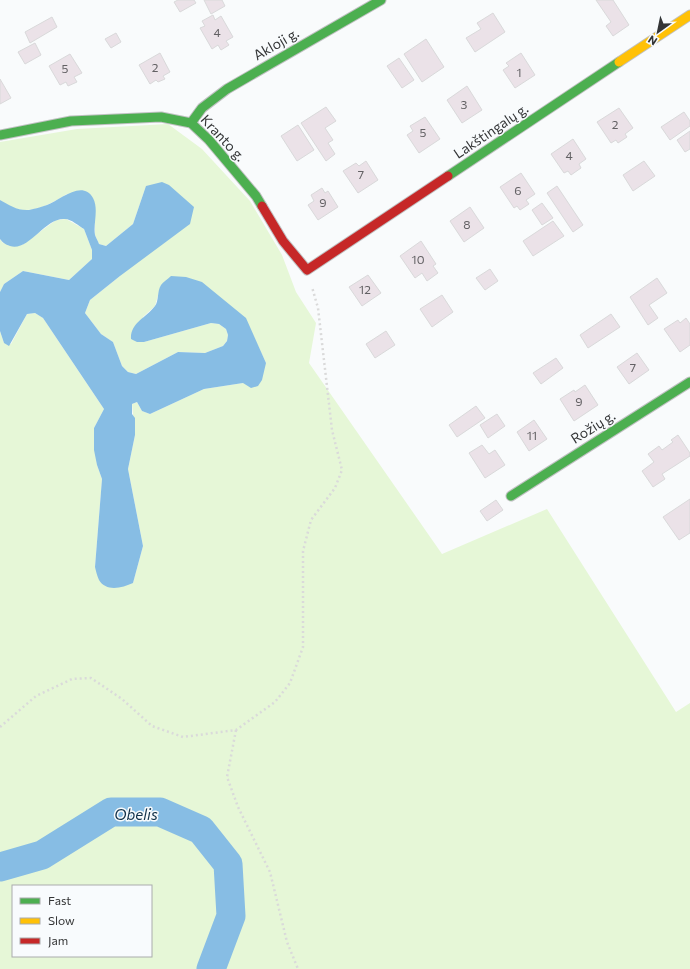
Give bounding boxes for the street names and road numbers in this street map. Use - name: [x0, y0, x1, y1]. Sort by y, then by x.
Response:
- street label: Akloji g.: [250, 24, 302, 63]
- street label: Lakštingalų g.: [450, 99, 531, 162]
- street label: Kranto g.: [197, 111, 249, 165]
- street label: Rožių g.: [567, 406, 618, 447]

